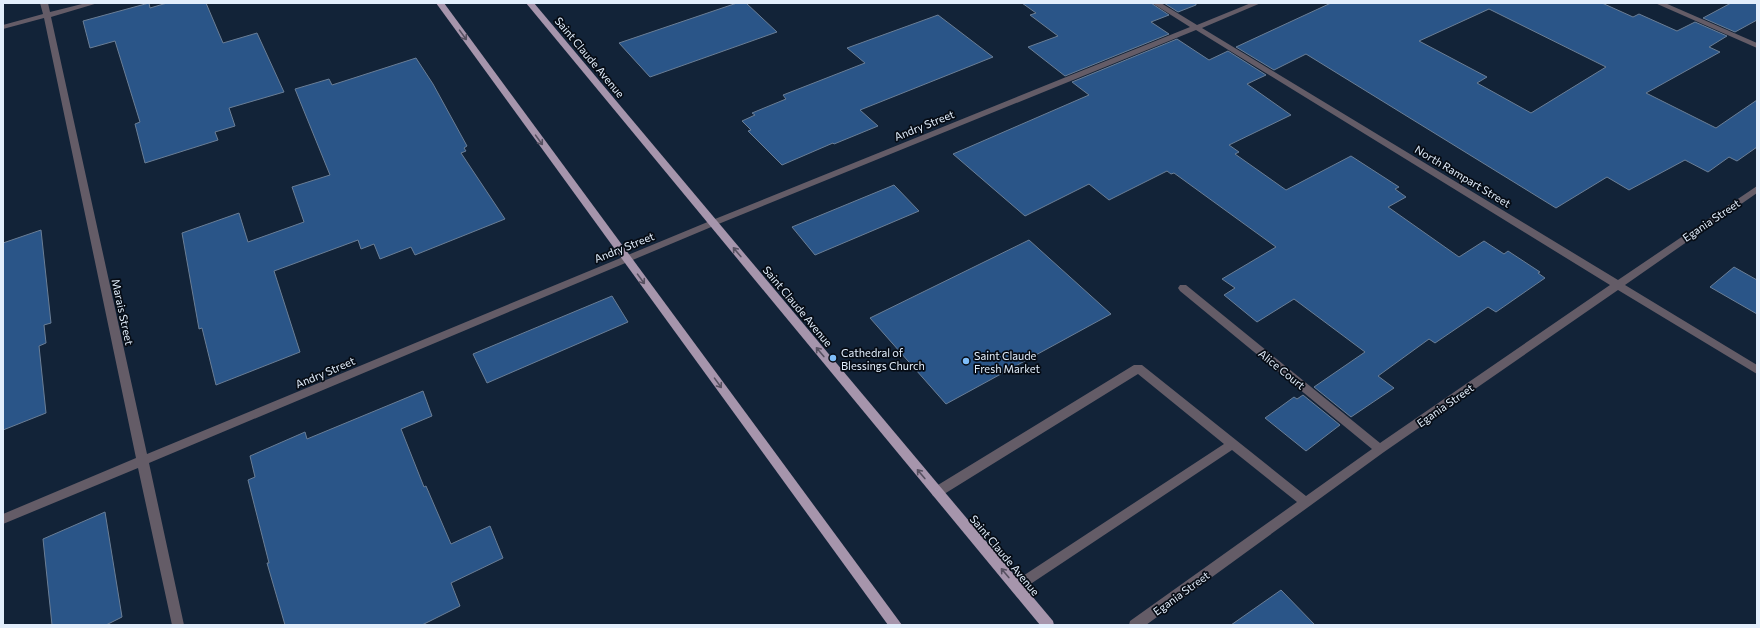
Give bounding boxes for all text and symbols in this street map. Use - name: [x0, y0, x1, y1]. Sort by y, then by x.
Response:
- street label: Saint Claude Avenue: [553, 14, 628, 100]
- one-way arrow: [459, 29, 467, 40]
- street label: Andry Street: [892, 107, 956, 143]
- one-way arrow: [535, 134, 543, 145]
- street label: North Rampart Street: [1413, 142, 1514, 210]
- street label: Egania Street: [1680, 196, 1742, 244]
- street label: Andry Street: [592, 229, 656, 265]
- one-way arrow: [733, 247, 742, 258]
- street label: Saint Claude Avenue: [761, 263, 836, 349]
- one-way arrow: [636, 273, 645, 284]
- street label: Marais Street: [110, 278, 136, 347]
- place label: Cathedral of Blessings Church: [841, 346, 925, 372]
- street label: Alice Court: [1256, 346, 1308, 392]
- one-way arrow: [816, 347, 825, 358]
- place label: Saint Claude Fresh Market: [974, 349, 1041, 375]
- street label: Andry Street: [293, 353, 357, 390]
- marker: Cathedral of Blessings Church: [828, 353, 838, 363]
- marker: Saint Claude Fresh Market: [961, 356, 971, 366]
- one-way arrow: [714, 377, 722, 388]
- street label: Egania Street: [1414, 380, 1476, 429]
- one-way arrow: [917, 468, 926, 479]
- street label: Saint Claude Avenue: [968, 512, 1043, 598]
- one-way arrow: [1000, 568, 1009, 579]
- street label: Egania Street: [1150, 568, 1212, 618]

